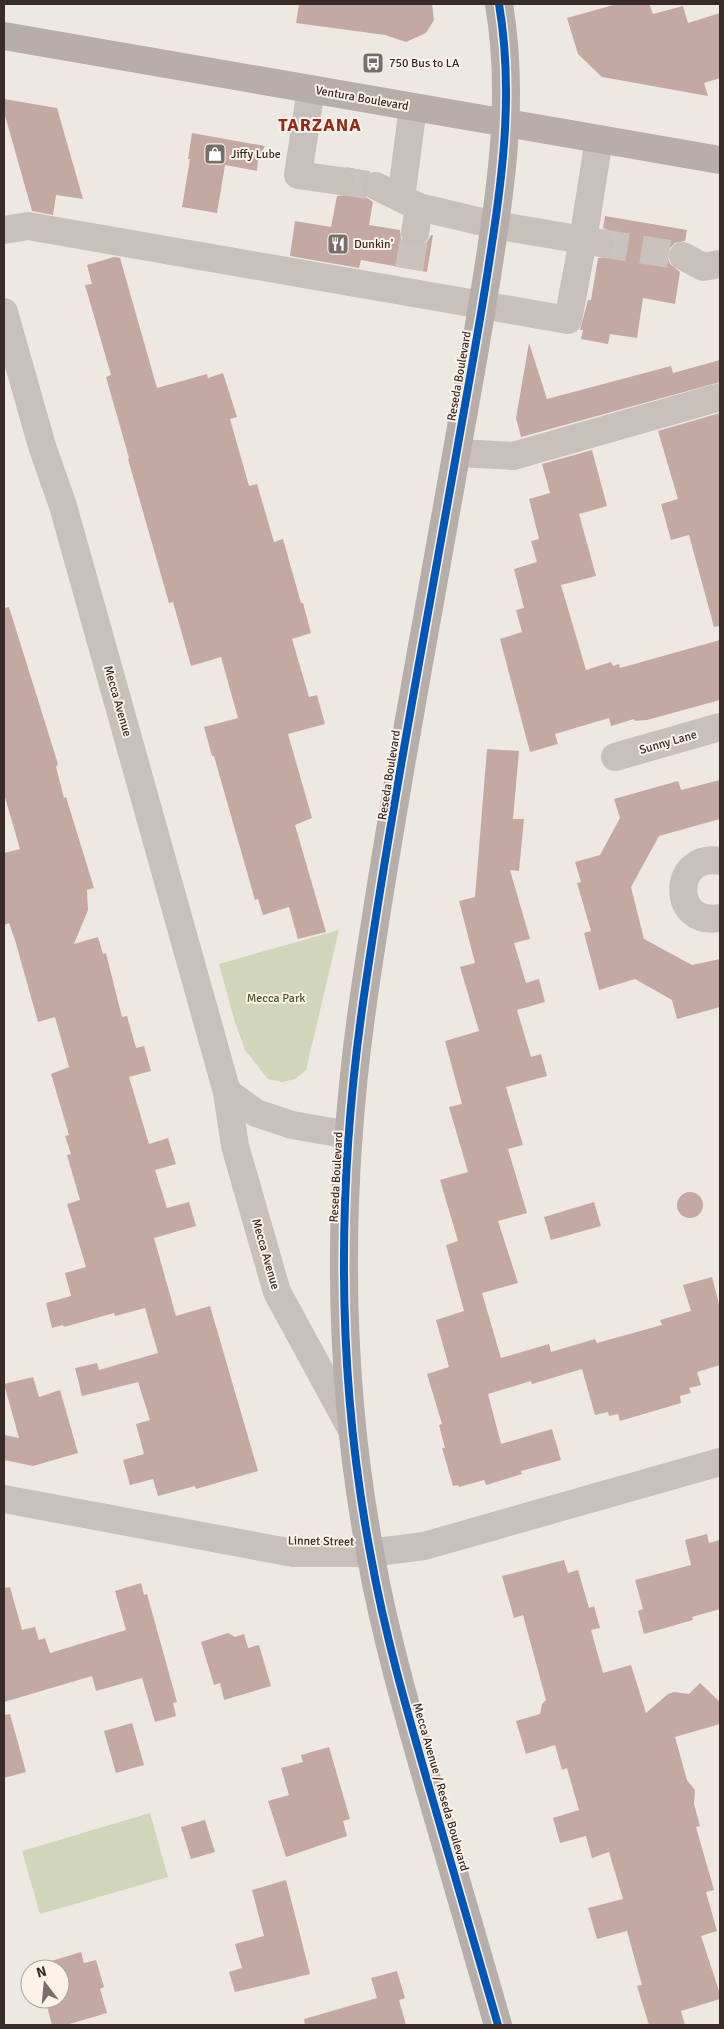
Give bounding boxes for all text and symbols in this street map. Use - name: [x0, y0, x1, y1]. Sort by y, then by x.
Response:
- bus stop icon: 750 Bus to LA: [361, 51, 385, 75]
- place label: 750 Bus to LA: [389, 56, 460, 71]
- street label: Ventura Boulevard: [314, 83, 410, 114]
- district label: TARZANA: [278, 114, 362, 136]
- shop icon: Jiffy Lube: [203, 142, 227, 166]
- place label: Jiffy Lube: [231, 147, 281, 162]
- restaurant icon: Dunkin': [326, 232, 350, 256]
- place label: Dunkin': [354, 237, 393, 252]
- street label: Reseda Boulevard: [444, 330, 475, 422]
- street label: Mecca Avenue: [100, 664, 135, 738]
- street label: Sunny Lane: [638, 727, 699, 758]
- street label: Reseda Boulevard: [375, 729, 404, 821]
- park label: Mecca Park: [247, 991, 305, 1006]
- street label: Reseda Boulevard: [327, 1131, 346, 1223]
- street label: Mecca Avenue: [248, 1217, 283, 1291]
- street label: Linnet Street: [288, 1533, 354, 1550]
- street label: Mecca Avenue / Reseda Boulevard: [409, 1701, 472, 1873]
- north arrow: [20, 1959, 70, 2009]
- text: N: [35, 1962, 49, 1981]

